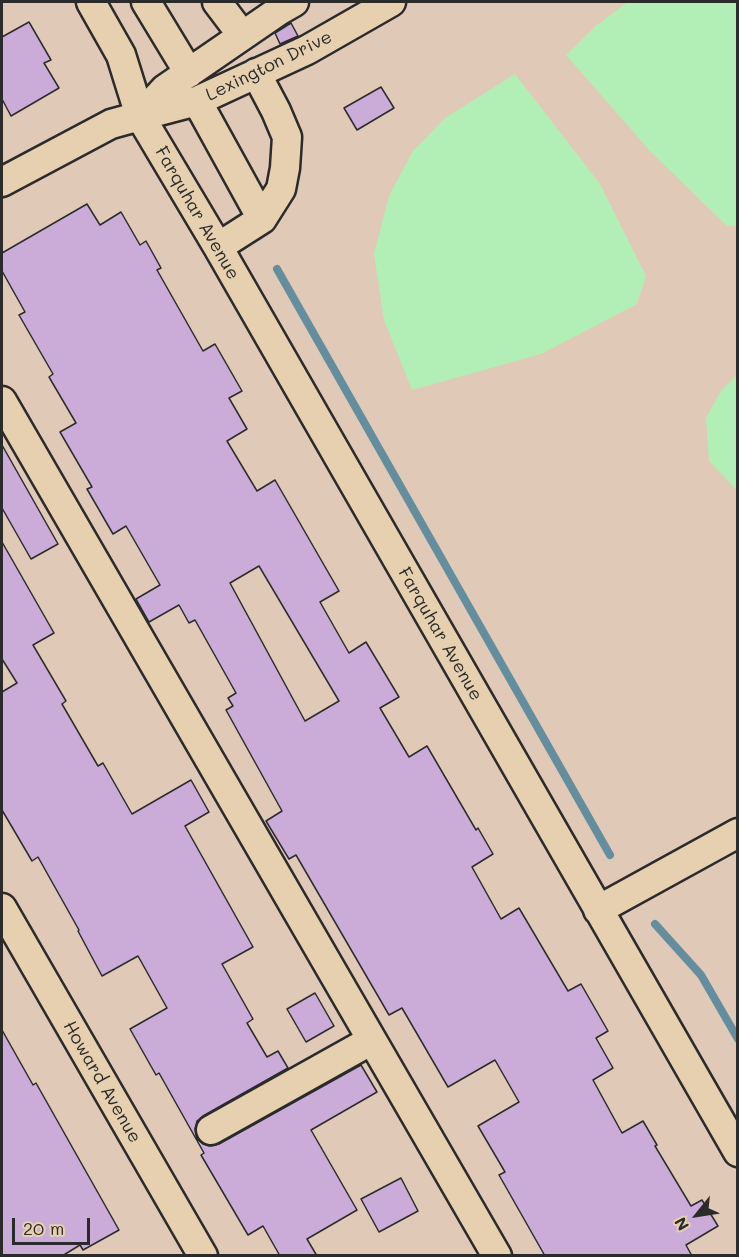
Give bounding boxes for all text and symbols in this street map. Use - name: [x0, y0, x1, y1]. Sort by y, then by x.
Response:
- street label: Lexington Drive: [202, 26, 336, 106]
- street label: Farquhar Avenue: [150, 143, 244, 283]
- street label: Farquhar Avenue: [393, 564, 487, 704]
- street label: Howard Avenue: [58, 1017, 146, 1147]
- north arrow: [667, 1185, 727, 1245]
- scale bar: [15, 1206, 93, 1244]
- text: N: [669, 1214, 693, 1235]
- text: 20 m: [23, 1216, 64, 1240]

